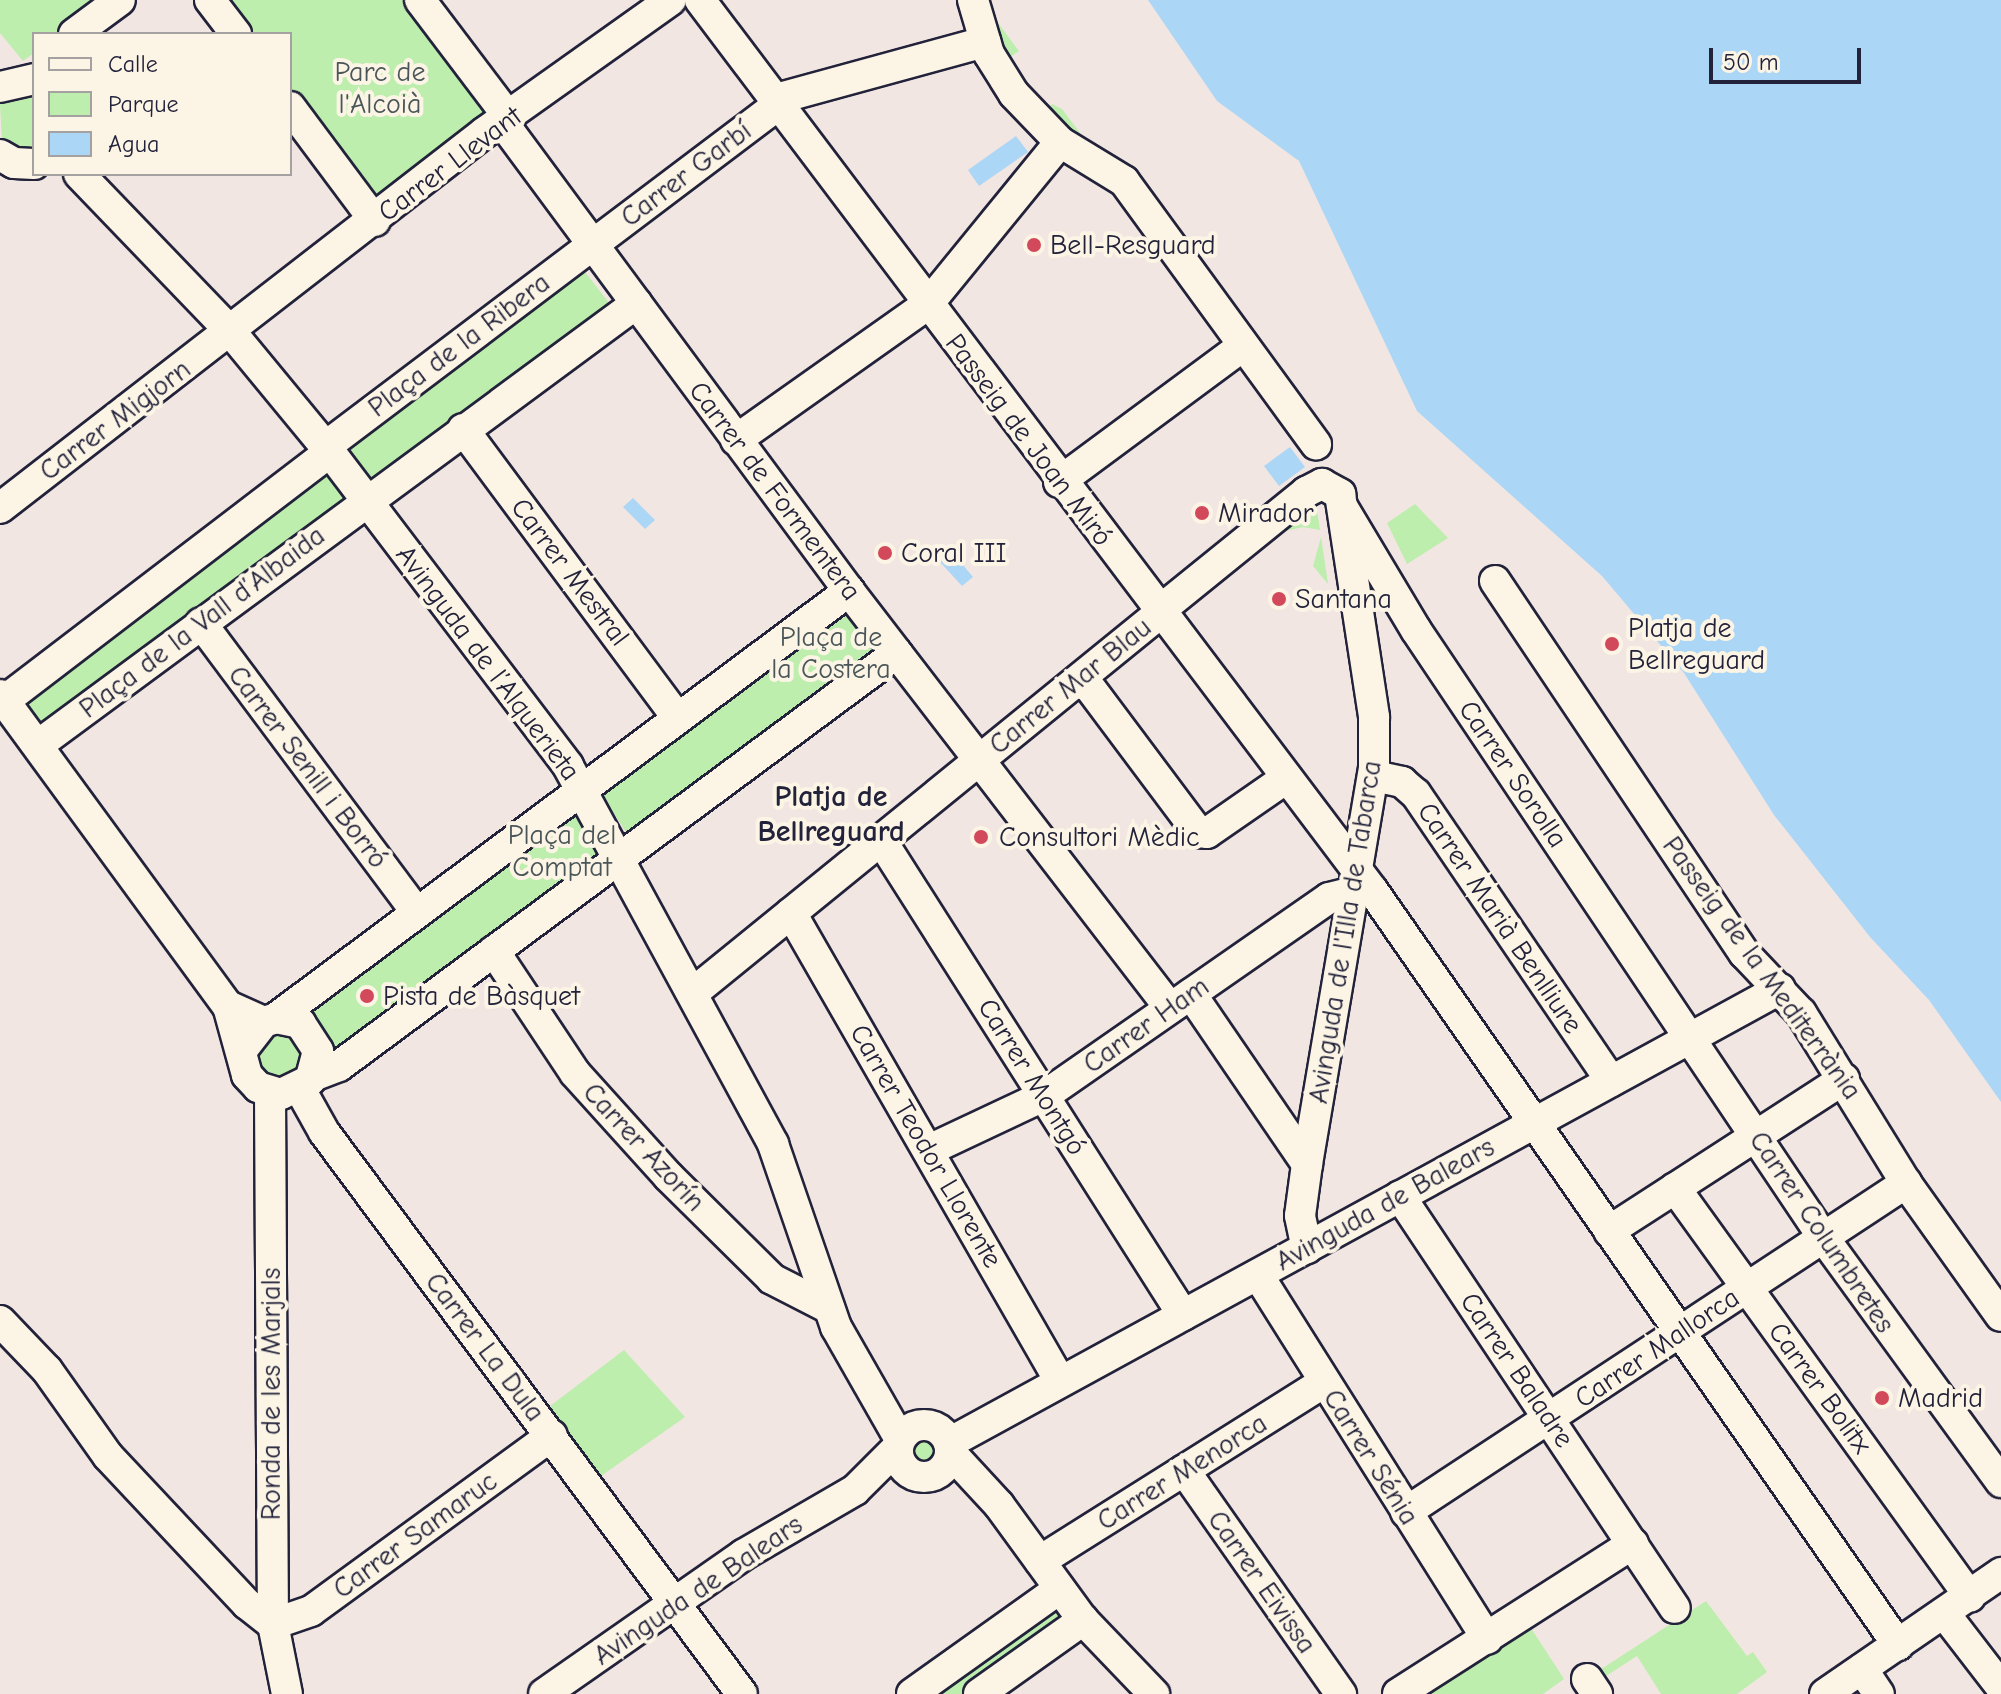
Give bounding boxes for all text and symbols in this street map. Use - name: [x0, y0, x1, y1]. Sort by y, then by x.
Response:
- legend: [32, 32, 292, 176]
- scale bar: [1713, 32, 1865, 82]
- text: 50 m: [1723, 48, 1779, 76]
- text: Calle: [108, 50, 158, 78]
- park label: Parc de l'Alcoià: [335, 55, 425, 121]
- text: Parque: [108, 90, 179, 118]
- street label: Carrer Llevant: [372, 99, 528, 229]
- street label: Carrer Garbí: [614, 114, 758, 234]
- text: Agua: [108, 130, 159, 158]
- place label: Bell-Resguard: [1050, 228, 1216, 262]
- marker: Bell-Resguard: [1025, 236, 1043, 254]
- street label: Plaça de la Ribera: [362, 266, 556, 424]
- street label: Passeig de Joan Miró: [938, 327, 1120, 553]
- street label: Carrer Migjorn: [33, 352, 197, 488]
- street label: Carrer de Formentera: [682, 375, 868, 607]
- street label: Carrer Mestral: [504, 492, 636, 652]
- place label: Mirador: [1218, 496, 1314, 530]
- marker: Mirador: [1193, 504, 1211, 522]
- street label: Plaça de la Vall d’Albaida: [73, 519, 331, 725]
- place label: Coral III: [901, 536, 1006, 570]
- street label: Avinguda de l’Alquerieta: [389, 539, 587, 787]
- marker: Coral III: [876, 544, 894, 562]
- place label: Santana: [1295, 582, 1392, 616]
- marker: Santana: [1270, 590, 1288, 608]
- street label: Carrer Mar Blau: [982, 610, 1158, 762]
- place label: Platja de Bellreguard: [1628, 611, 1765, 677]
- park label: Plaça de la Costera: [771, 620, 891, 686]
- marker: Platja de Bellreguard: [1603, 635, 1621, 653]
- street label: Carrer Senill i Borró: [221, 659, 395, 875]
- street label: Carrer Sorolla: [1451, 694, 1575, 854]
- street label: Avinguda de l'Illa de Tabarca: [1301, 758, 1389, 1106]
- district label: Platja de Bellreguard: [757, 779, 905, 850]
- street label: Carrer Marià Benlliure: [1410, 796, 1590, 1040]
- park label: Plaça del Comptat: [508, 818, 616, 884]
- place label: Consultori Mèdic: [999, 820, 1200, 854]
- marker: Consultori Mèdic: [970, 826, 992, 848]
- street label: Passeig de la Mediterrània: [1655, 830, 1869, 1106]
- street label: Carrer Ham: [1077, 969, 1215, 1081]
- place label: Pista de Bàsquet: [383, 979, 580, 1013]
- marker: Pista de Bàsquet: [358, 987, 376, 1005]
- street label: Carrer Montgó: [970, 992, 1094, 1162]
- street label: Carrer Teodor Llorente: [843, 1018, 1009, 1274]
- street label: Carrer Azorín: [576, 1076, 712, 1218]
- street label: Carrer Columbretes: [1742, 1125, 1902, 1339]
- street label: Avinguda de Balears: [1270, 1130, 1500, 1278]
- street label: Carrer La Dula: [418, 1266, 552, 1428]
- street label: Ronda de les Marjals: [254, 1268, 288, 1520]
- street label: Carrer Mallorca: [1568, 1281, 1746, 1415]
- street label: Carrer Baladre: [1453, 1286, 1581, 1454]
- street label: Carrer Bolitx: [1761, 1316, 1879, 1460]
- place label: Madrid: [1898, 1381, 1983, 1415]
- street label: Carrer Sénia: [1316, 1383, 1426, 1531]
- marker: Madrid: [1873, 1389, 1891, 1407]
- street label: Carrer Menorca: [1091, 1406, 1273, 1538]
- street label: Carrer Samaruc: [327, 1464, 503, 1606]
- street label: Carrer Eivissa: [1200, 1504, 1324, 1660]
- street label: Avinguda de Balears: [587, 1508, 809, 1672]

